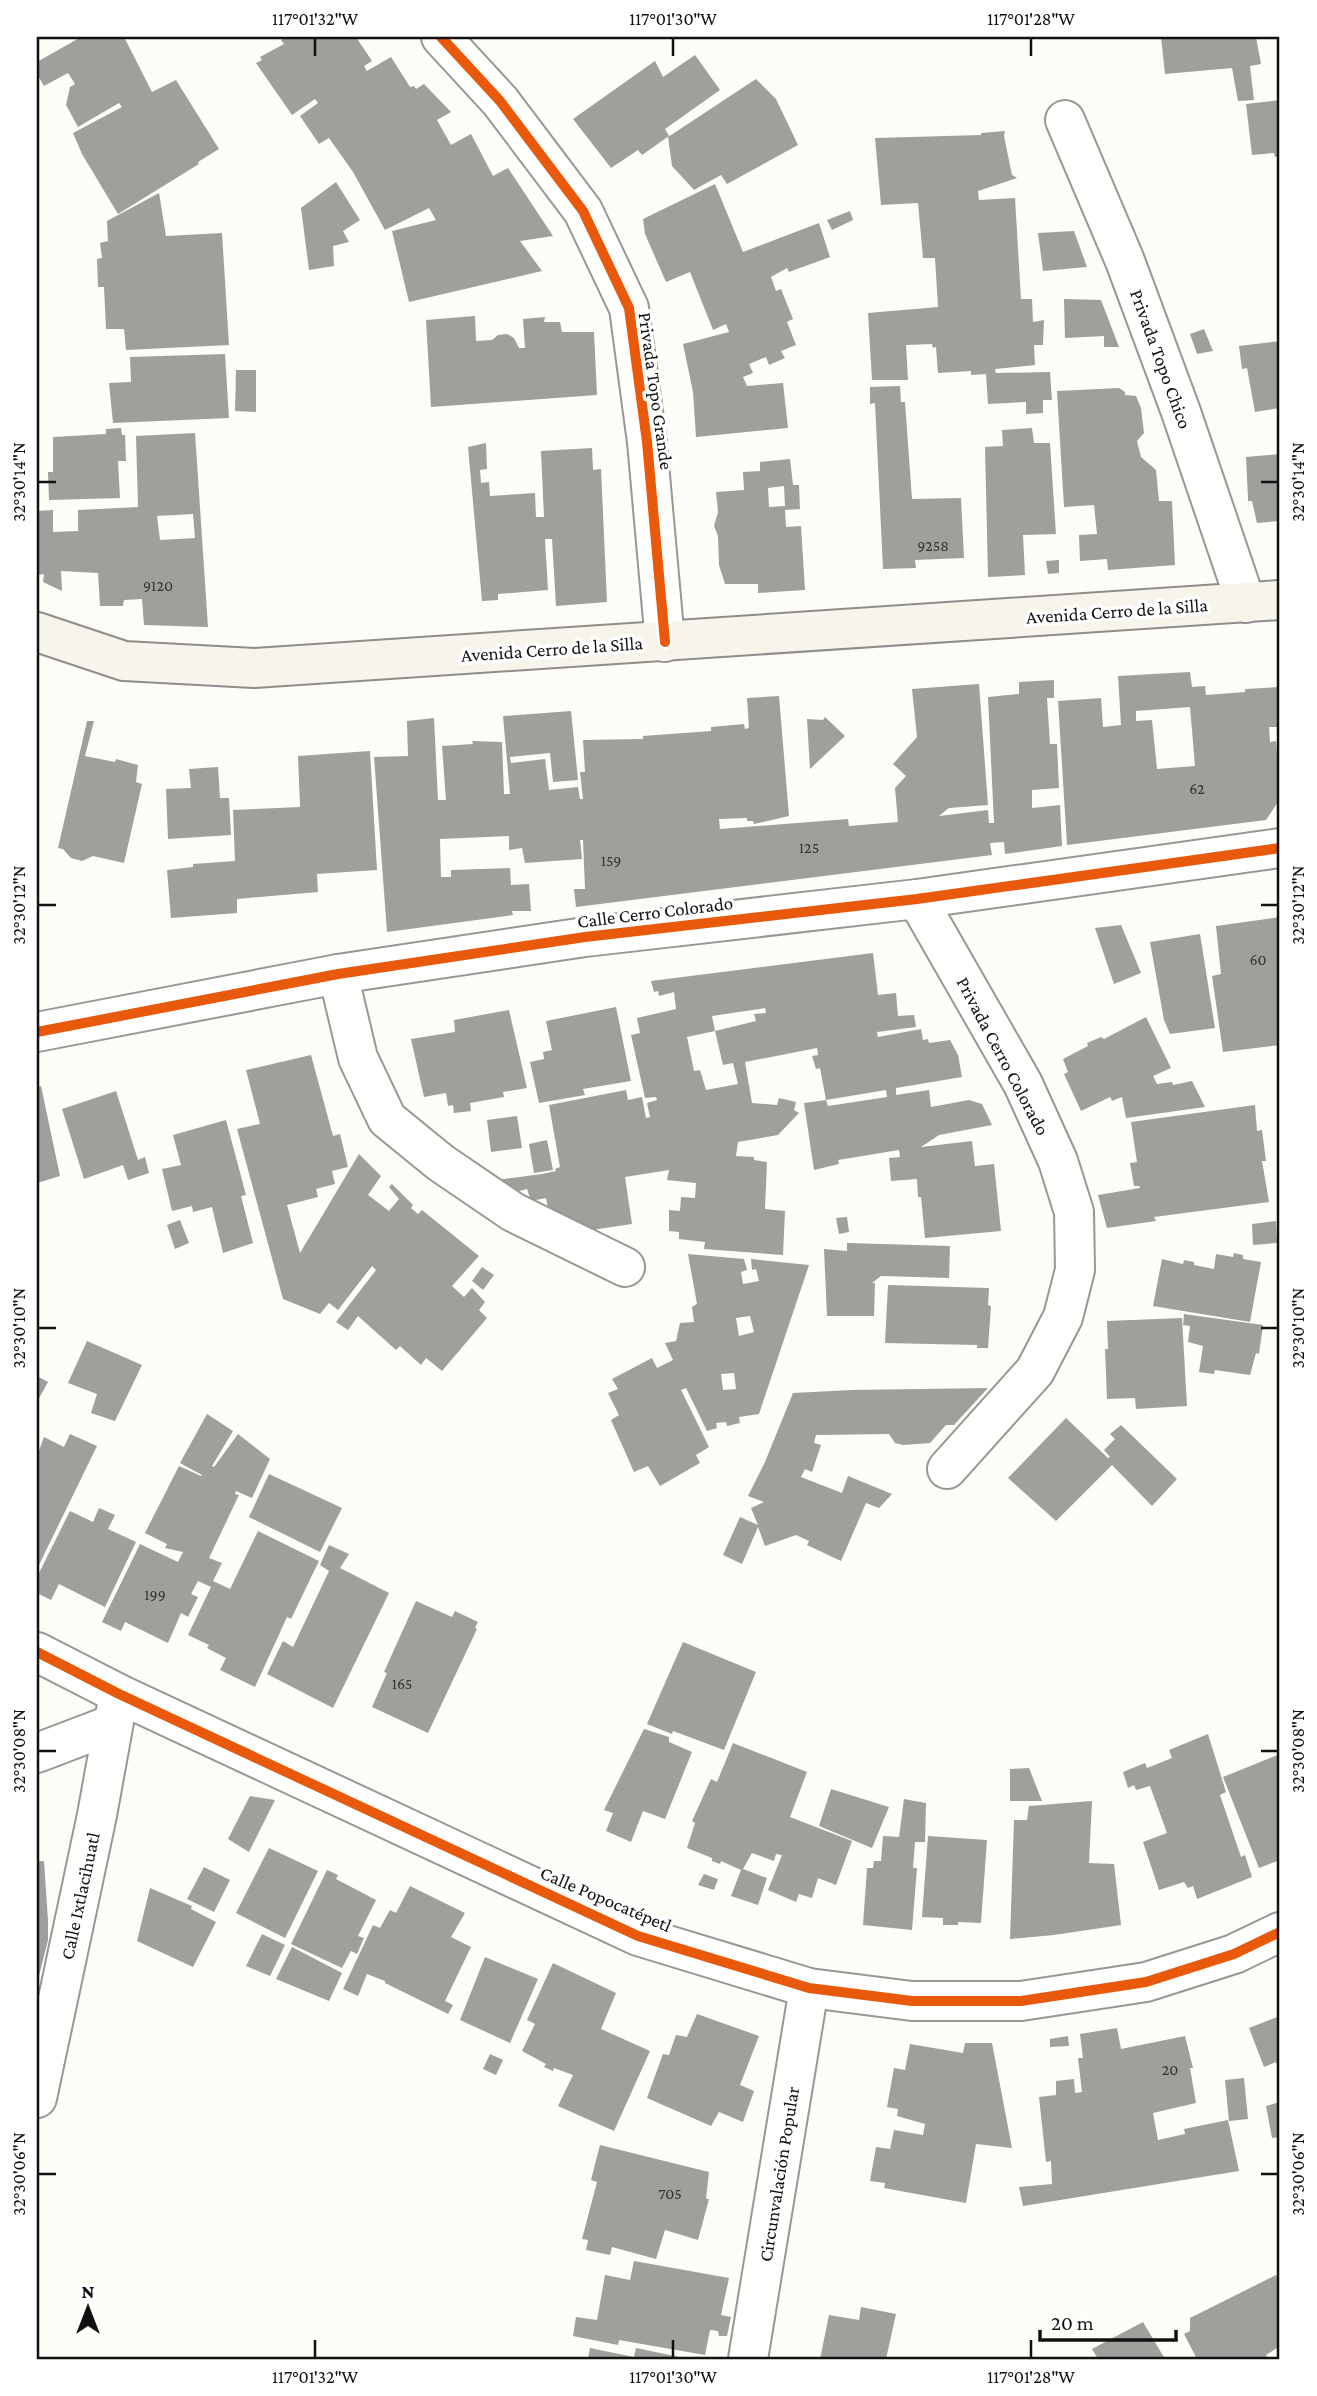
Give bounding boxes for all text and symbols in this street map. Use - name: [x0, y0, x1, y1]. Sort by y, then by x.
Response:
- text: 117°01'32"W: [272, 9, 359, 29]
- text: 117°01'30"W: [629, 9, 717, 29]
- text: 117°01'28"W: [987, 9, 1075, 29]
- street label: Privada Topo Chico: [1126, 287, 1196, 431]
- street label: Privada Topo Grande: [635, 311, 677, 471]
- text: 32°30'14"N: [9, 442, 29, 522]
- text: 32°30'14"N: [1288, 442, 1308, 522]
- house number: 9258: [917, 537, 949, 554]
- house number: 9120: [143, 577, 173, 594]
- street label: Avenida Cerro de la Silla: [1025, 594, 1209, 628]
- street label: Avenida Cerro de la Silla: [460, 632, 644, 666]
- house number: 62: [1189, 780, 1205, 797]
- house number: 125: [799, 839, 819, 856]
- house number: 159: [601, 852, 621, 869]
- text: 32°30'12"N: [9, 865, 29, 945]
- text: 32°30'12"N: [1288, 865, 1308, 945]
- street label: Calle Cerro Colorado: [576, 892, 734, 932]
- house number: 60: [1249, 951, 1267, 968]
- street label: Privada Cerro Colorado: [952, 973, 1054, 1139]
- text: 32°30'10"N: [9, 1287, 29, 1368]
- text: 32°30'10"N: [1288, 1287, 1308, 1368]
- house number: 199: [144, 1586, 166, 1603]
- house number: 165: [392, 1675, 412, 1692]
- text: 32°30'08"N: [9, 1709, 29, 1793]
- text: 32°30'08"N: [1288, 1709, 1308, 1793]
- street label: Calle Ixtlacihuatl: [56, 1830, 104, 1962]
- street label: Calle Popocatépetl: [537, 1862, 675, 1936]
- house number: 20: [1162, 2061, 1178, 2078]
- street label: Circunvalación Popular: [755, 2085, 803, 2263]
- text: 32°30'06"N: [9, 2132, 29, 2216]
- text: 32°30'06"N: [1288, 2132, 1308, 2216]
- house number: 705: [658, 2185, 682, 2202]
- north arrow: [52, 2274, 122, 2344]
- text: N: [82, 2281, 95, 2302]
- scale bar: [1040, 2298, 1177, 2342]
- text: 20 m: [1051, 2311, 1094, 2335]
- text: 117°01'32"W: [272, 2367, 359, 2387]
- text: 117°01'30"W: [629, 2367, 717, 2387]
- text: 117°01'28"W: [987, 2367, 1075, 2387]

